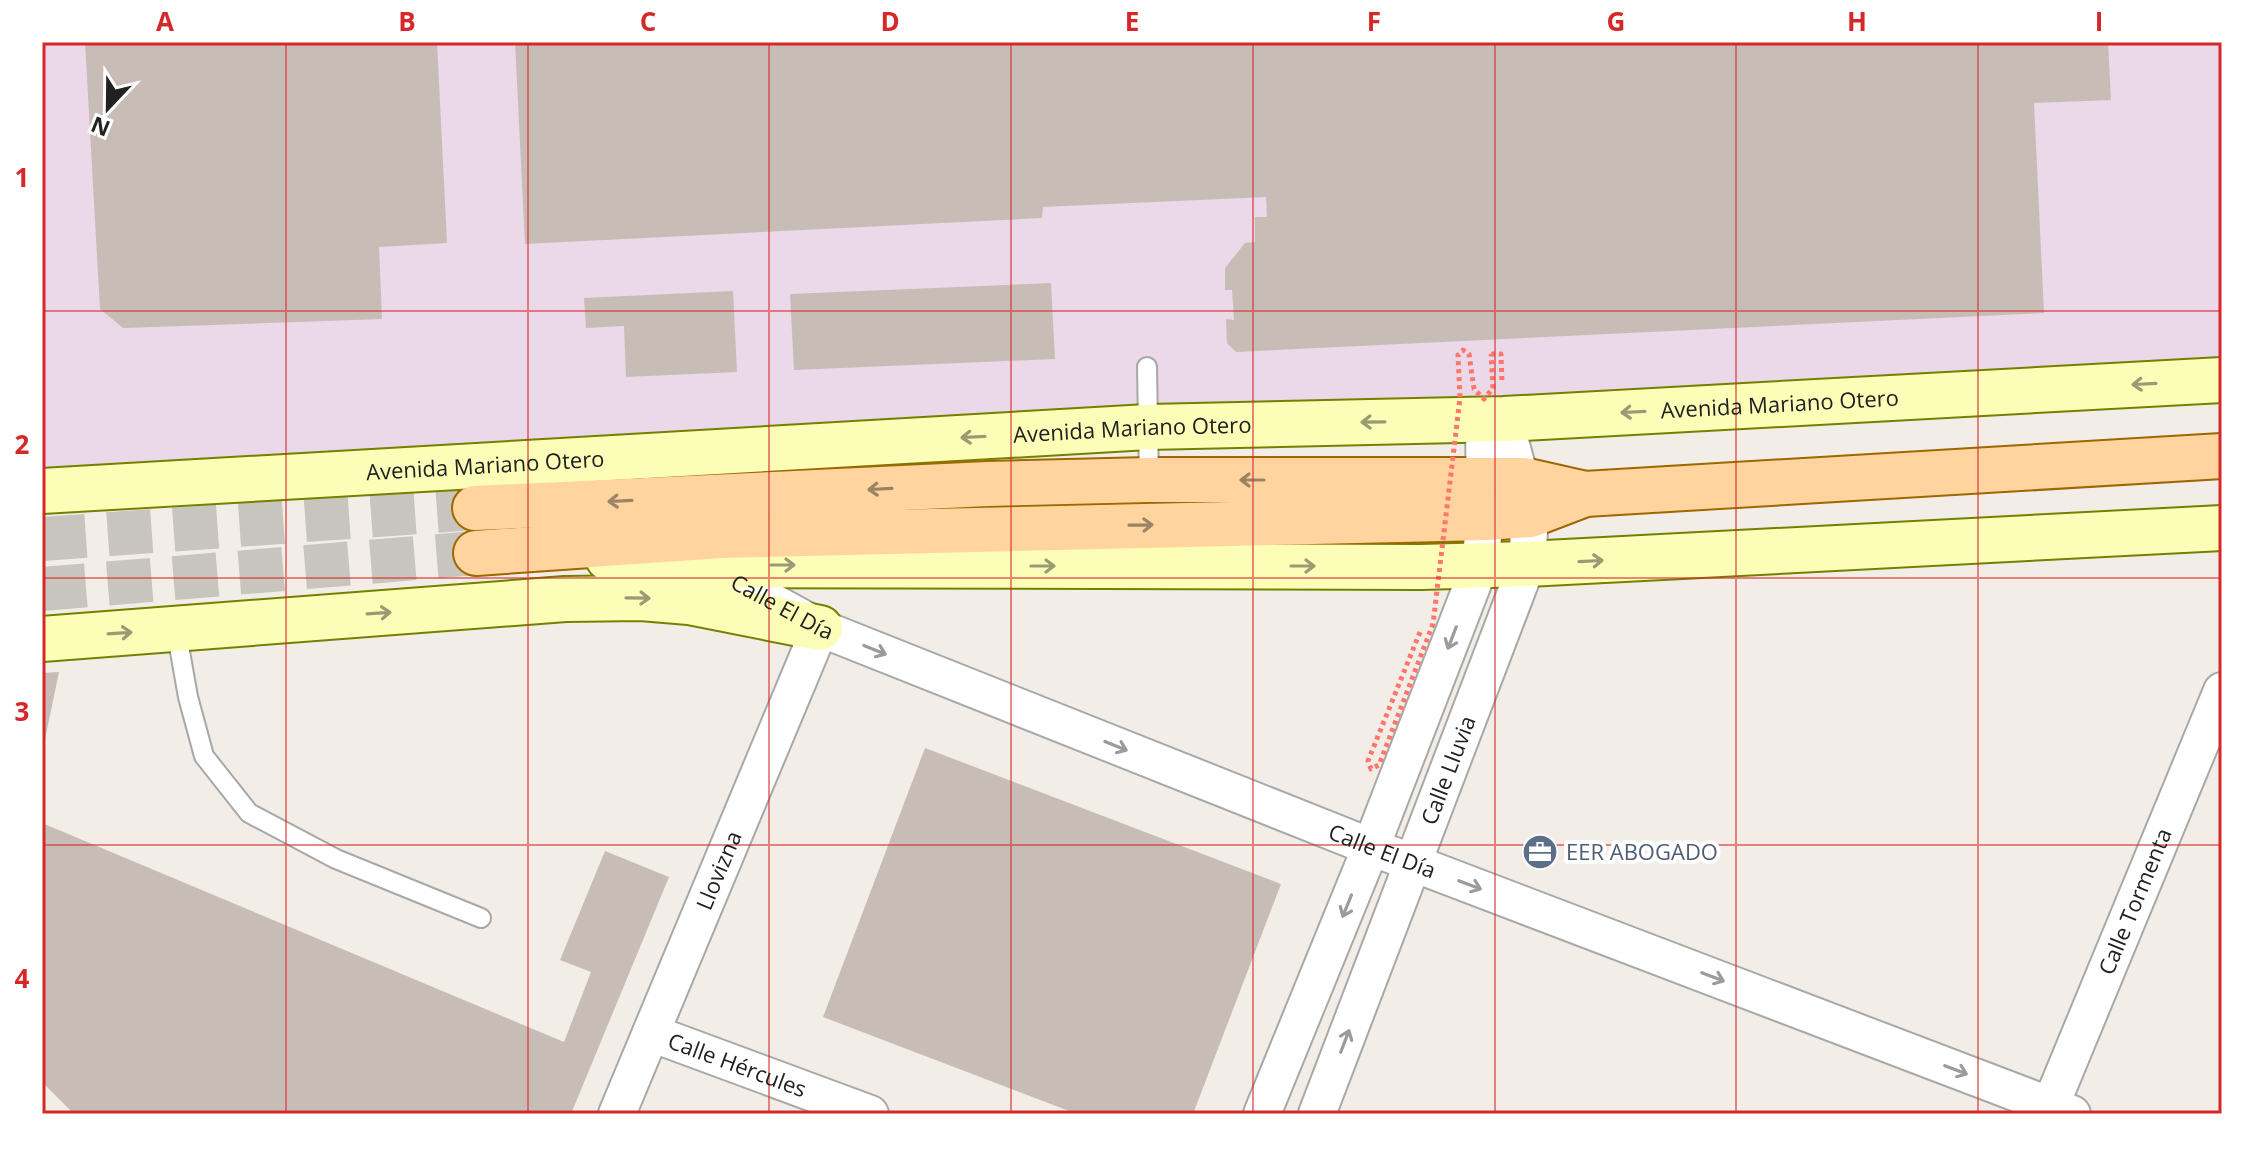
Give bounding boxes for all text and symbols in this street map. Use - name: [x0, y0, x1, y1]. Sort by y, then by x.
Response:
- text: A: [156, 3, 174, 39]
- text: B: [398, 3, 416, 39]
- text: C: [640, 3, 656, 39]
- text: D: [880, 3, 900, 39]
- text: E: [1125, 3, 1139, 39]
- text: F: [1367, 3, 1381, 39]
- text: G: [1607, 3, 1625, 39]
- text: H: [1847, 3, 1867, 39]
- text: I: [2095, 3, 2103, 39]
- north arrow: [68, 68, 148, 148]
- text: N: [86, 110, 114, 145]
- text: 1: [15, 159, 29, 195]
- one-way arrow: [2131, 377, 2158, 392]
- street label: Avenida Mariano Otero: [1660, 382, 1900, 424]
- one-way arrow: [1620, 405, 1647, 420]
- street label: Avenida Mariano Otero: [1012, 409, 1252, 449]
- one-way arrow: [1360, 414, 1387, 430]
- text: 2: [15, 426, 30, 462]
- one-way arrow: [960, 430, 987, 445]
- street label: Avenida Mariano Otero: [365, 442, 605, 486]
- one-way arrow: [1239, 472, 1266, 487]
- one-way arrow: [867, 482, 894, 497]
- one-way arrow: [607, 494, 634, 509]
- one-way arrow: [1127, 517, 1154, 533]
- one-way arrow: [1577, 553, 1604, 568]
- one-way arrow: [769, 557, 796, 573]
- one-way arrow: [1029, 558, 1056, 574]
- one-way arrow: [1289, 558, 1316, 574]
- street label: Calle El Día: [726, 566, 838, 646]
- one-way arrow: [625, 591, 651, 606]
- one-way arrow: [365, 605, 392, 620]
- one-way arrow: [106, 625, 133, 640]
- one-way arrow: [1444, 625, 1458, 650]
- one-way arrow: [862, 644, 887, 658]
- text: 3: [15, 693, 29, 729]
- street label: Calle Lluvia: [1413, 711, 1482, 829]
- one-way arrow: [1103, 740, 1128, 754]
- street label: Calle El Día: [1325, 816, 1440, 884]
- street label: Calle Tormenta: [2090, 823, 2178, 979]
- street label: Llovizna: [688, 826, 748, 914]
- office icon: EER ABOGADO: [1521, 833, 1559, 871]
- place label: EER ABOGADO: [1566, 836, 1718, 866]
- one-way arrow: [1457, 879, 1482, 893]
- one-way arrow: [1339, 893, 1353, 918]
- text: 4: [15, 960, 30, 996]
- one-way arrow: [1700, 971, 1725, 985]
- street label: Calle Hércules: [664, 1025, 811, 1103]
- one-way arrow: [1339, 1029, 1353, 1054]
- one-way arrow: [1943, 1064, 1968, 1078]

